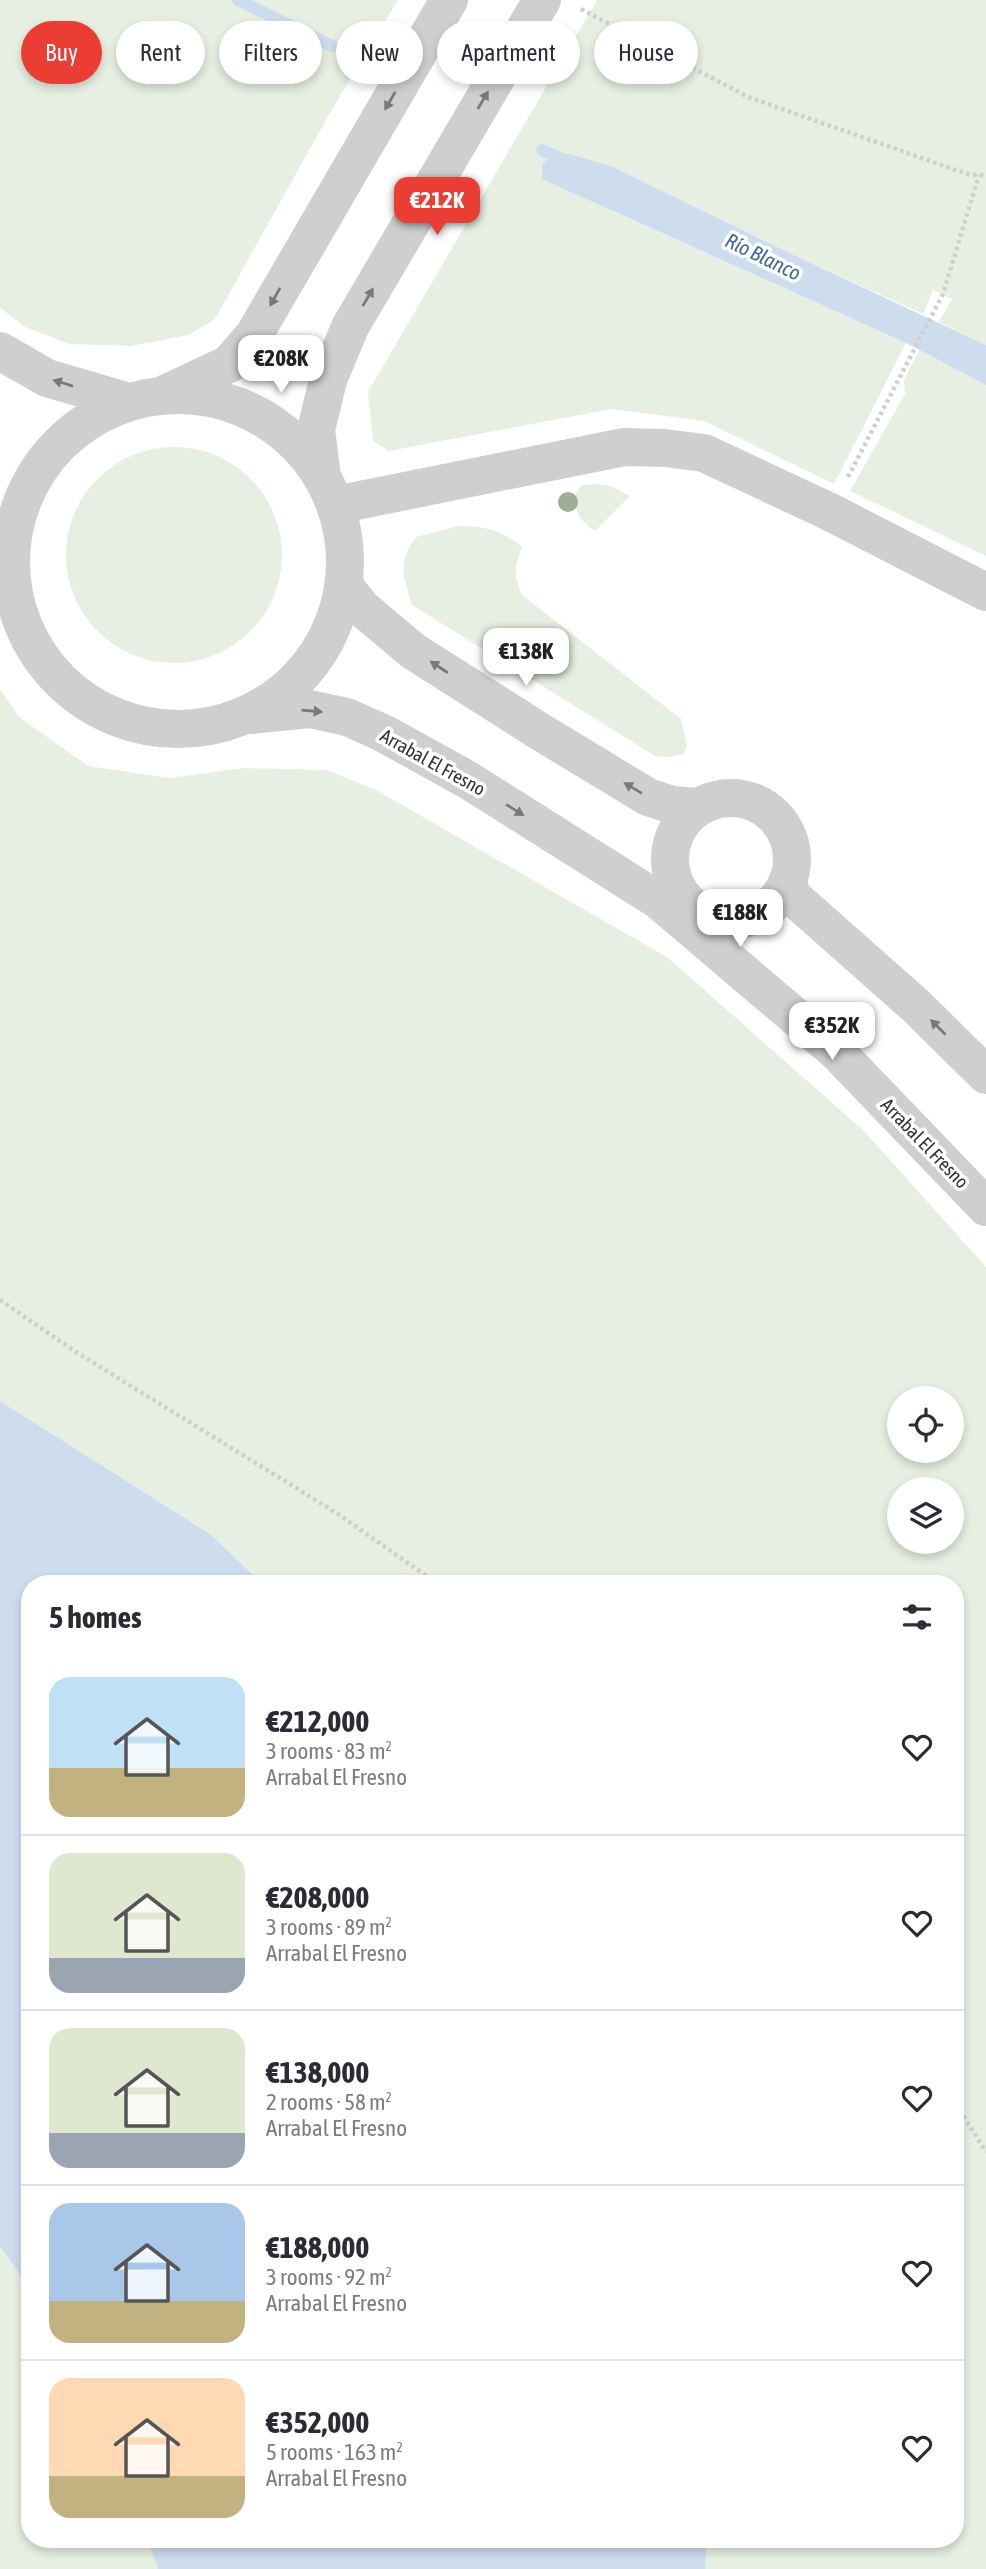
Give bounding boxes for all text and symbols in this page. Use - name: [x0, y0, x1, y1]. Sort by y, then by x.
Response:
- chip: Buy: [21, 21, 102, 84]
- chip: Rent: [116, 21, 205, 84]
- chip: Filters: [219, 21, 322, 84]
- chip: New: [336, 21, 423, 84]
- chip: Apartment: [437, 21, 580, 84]
- chip: House: [594, 21, 698, 84]
- one-way arrow: [477, 91, 489, 110]
- one-way arrow: [384, 92, 396, 111]
- pin: €212K: [388, 177, 486, 237]
- text: €212K: [410, 187, 464, 213]
- water label: Río Blanco: [722, 228, 805, 285]
- one-way arrow: [362, 287, 374, 306]
- one-way arrow: [269, 288, 281, 307]
- pin: €208K: [232, 336, 330, 395]
- text: €208K: [254, 345, 308, 371]
- one-way arrow: [53, 377, 74, 387]
- pin: €138K: [477, 628, 575, 688]
- text: €138K: [499, 638, 553, 664]
- one-way arrow: [430, 661, 449, 674]
- one-way arrow: [301, 706, 323, 717]
- street label: Arrabal El Fresno: [377, 724, 489, 800]
- one-way arrow: [623, 781, 642, 794]
- one-way arrow: [506, 803, 525, 816]
- pin: €188K: [691, 890, 789, 949]
- text: €188K: [713, 899, 767, 925]
- pin: €352K: [783, 1002, 881, 1062]
- text: €352K: [805, 1012, 859, 1038]
- one-way arrow: [929, 1018, 946, 1035]
- street label: Arrabal El Fresno: [877, 1093, 973, 1193]
- map controls: [887, 1386, 964, 1554]
- button: locate: [887, 1386, 964, 1463]
- button: layers: [887, 1477, 964, 1554]
- icon: filters: [898, 1598, 936, 1636]
- text: 5 homes: [49, 1600, 142, 1634]
- text: €212,000: [266, 1704, 369, 1738]
- icon: home: [105, 1705, 189, 1789]
- icon: heart: [898, 1728, 936, 1766]
- text: 3 rooms · 83 m²: [266, 1738, 392, 1764]
- text: Arrabal El Fresno: [266, 1764, 407, 1790]
- text: €208,000: [266, 1880, 369, 1914]
- icon: home: [105, 1881, 189, 1965]
- icon: heart: [898, 1904, 936, 1942]
- text: 3 rooms · 89 m²: [266, 1914, 392, 1940]
- text: Arrabal El Fresno: [266, 1940, 407, 1966]
- text: €138,000: [266, 2055, 369, 2089]
- icon: home: [105, 2056, 189, 2140]
- icon: heart: [898, 2079, 936, 2117]
- text: 2 rooms · 58 m²: [266, 2089, 392, 2115]
- text: Arrabal El Fresno: [266, 2115, 407, 2141]
- text: €188,000: [266, 2230, 369, 2264]
- icon: home: [105, 2231, 189, 2315]
- icon: heart: [898, 2254, 936, 2292]
- text: 3 rooms · 92 m²: [266, 2264, 392, 2290]
- text: Arrabal El Fresno: [266, 2290, 407, 2316]
- text: €352,000: [266, 2405, 369, 2439]
- icon: home: [105, 2406, 189, 2490]
- icon: heart: [898, 2429, 936, 2467]
- text: 5 rooms · 163 m²: [266, 2439, 403, 2465]
- text: Arrabal El Fresno: [266, 2465, 407, 2491]

